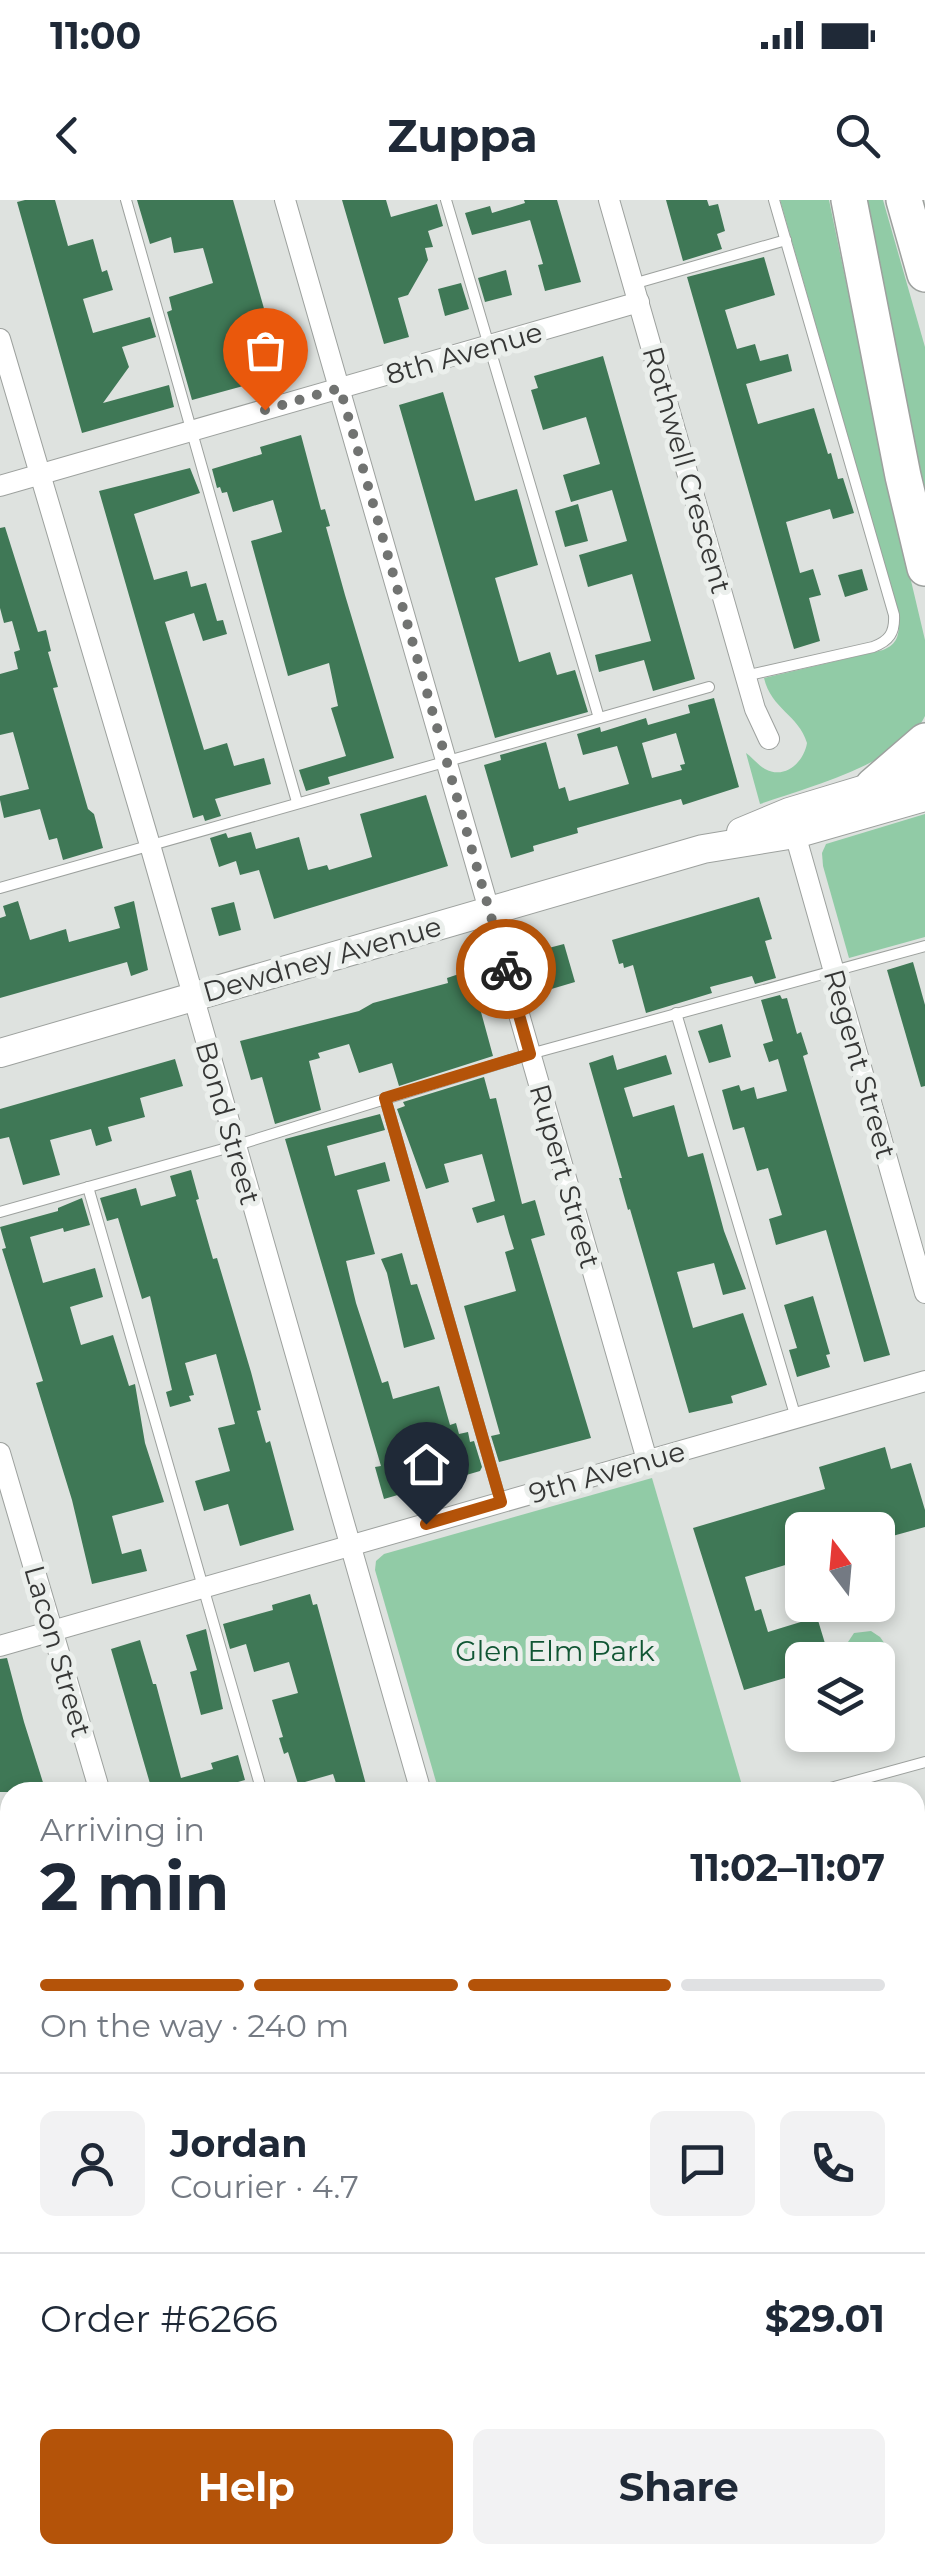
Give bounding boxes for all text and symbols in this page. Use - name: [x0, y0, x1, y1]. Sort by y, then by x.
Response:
- text: 11:00: [50, 12, 141, 59]
- icon: back: [40, 108, 95, 163]
- text: Zuppa: [387, 108, 538, 163]
- icon: search: [830, 108, 885, 163]
- pin: [223, 308, 308, 411]
- street label: 8th Avenue: [382, 314, 546, 392]
- icon: bag: [238, 323, 293, 378]
- street label: Rothwell Crescent: [635, 343, 739, 597]
- street label: Dewdney Avenue: [199, 909, 445, 1009]
- courier: [456, 919, 556, 1019]
- icon: bike: [479, 942, 534, 997]
- street label: Regent Street: [817, 965, 903, 1163]
- street label: Bond Street: [188, 1037, 268, 1209]
- street label: Rupert Street: [522, 1080, 608, 1272]
- pin: [384, 1422, 469, 1525]
- street label: 9th Avenue: [525, 1434, 689, 1510]
- icon: home: [399, 1437, 454, 1492]
- north arrow: [785, 1512, 895, 1622]
- map controls: [785, 1512, 895, 1752]
- street label: Lacon Street: [17, 1561, 99, 1741]
- park label: Glen Elm Park: [455, 1634, 655, 1668]
- button: layers: [785, 1642, 895, 1752]
- text: Arriving in: [40, 1810, 205, 1849]
- text: 11:02–11:07: [690, 1844, 885, 1891]
- text: 2 min: [40, 1847, 229, 1926]
- text: On the way · 240 m: [40, 2006, 349, 2045]
- button: person: [40, 2111, 145, 2216]
- button: chat: [650, 2111, 755, 2216]
- button: phone: [780, 2111, 885, 2216]
- text: Jordan: [170, 2120, 308, 2167]
- text: Courier · 4.7: [170, 2167, 359, 2206]
- text: Order #6266: [40, 2295, 278, 2342]
- text: $29.01: [765, 2295, 885, 2342]
- button: Help: [40, 2429, 453, 2544]
- button: Share: [473, 2429, 885, 2544]

